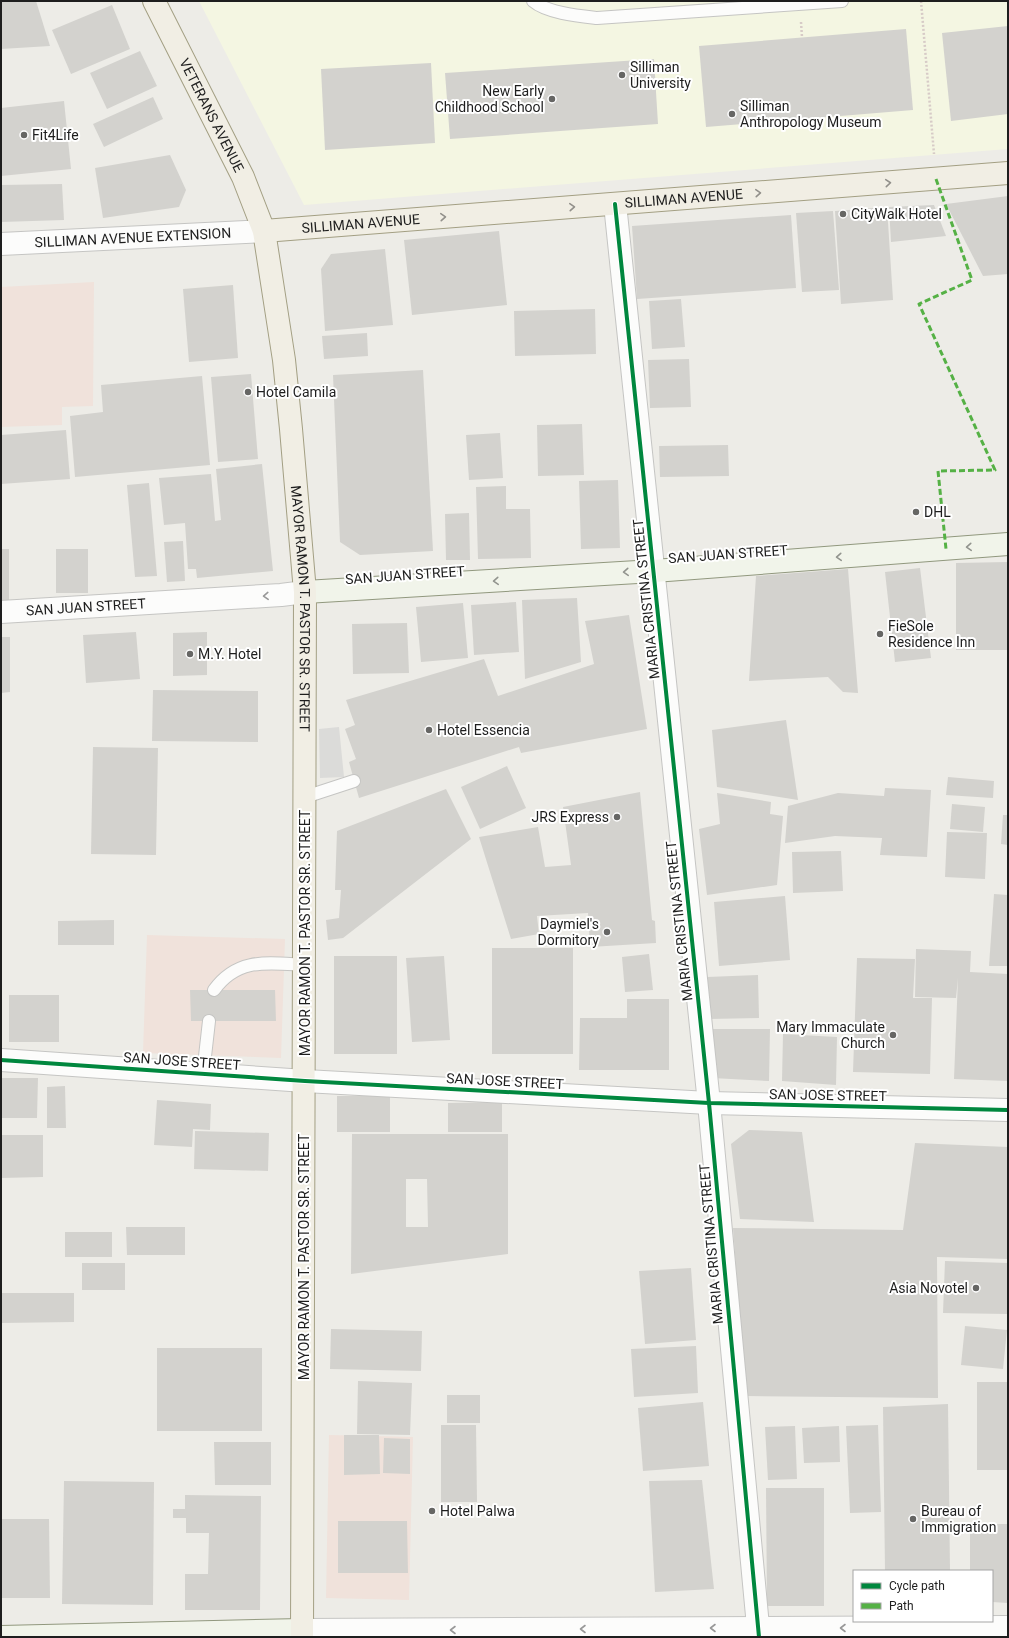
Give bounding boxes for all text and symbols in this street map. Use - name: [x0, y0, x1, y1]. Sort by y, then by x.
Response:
- street label: VETERANS AVENUE: [176, 56, 247, 175]
- place label: Silliman University: [630, 59, 691, 91]
- marker: Silliman University: [617, 70, 627, 80]
- place label: New Early Childhood School: [435, 83, 544, 115]
- marker: New Early Childhood School: [547, 94, 557, 104]
- place label: Silliman Anthropology Museum: [740, 98, 882, 130]
- marker: Silliman Anthropology Museum: [727, 109, 737, 119]
- place label: Fit4Life: [32, 127, 79, 143]
- marker: Fit4Life: [19, 130, 29, 140]
- one-way arrow: [884, 178, 891, 187]
- street label: SILLIMAN AVENUE: [624, 186, 743, 211]
- one-way arrow: [755, 188, 761, 197]
- one-way arrow: [569, 203, 575, 212]
- place label: CityWalk Hotel: [851, 206, 942, 222]
- marker: CityWalk Hotel: [838, 209, 848, 219]
- street label: SILLIMAN AVENUE: [301, 211, 420, 236]
- one-way arrow: [440, 212, 446, 221]
- street label: SILLIMAN AVENUE EXTENSION: [34, 225, 232, 250]
- place label: Hotel Camila: [256, 384, 336, 400]
- marker: Hotel Camila: [243, 387, 253, 397]
- street label: MAYOR RAMON T. PASTOR SR. STREET: [288, 485, 313, 732]
- place label: DHL: [924, 504, 951, 520]
- marker: DHL: [911, 507, 921, 517]
- street label: MARIA CRISTINA STREET: [630, 517, 662, 680]
- street label: SAN JUAN STREET: [668, 542, 789, 566]
- one-way arrow: [966, 542, 972, 551]
- one-way arrow: [836, 552, 842, 561]
- street label: SAN JUAN STREET: [345, 563, 466, 587]
- one-way arrow: [623, 568, 629, 577]
- one-way arrow: [493, 576, 499, 585]
- one-way arrow: [263, 591, 270, 600]
- street label: SAN JUAN STREET: [25, 595, 147, 618]
- place label: FieSole Residence Inn: [888, 618, 975, 650]
- marker: FieSole Residence Inn: [875, 629, 885, 639]
- place label: M.Y. Hotel: [198, 646, 261, 662]
- marker: M.Y. Hotel: [185, 649, 195, 659]
- place label: Hotel Essencia: [437, 722, 530, 738]
- marker: Hotel Essencia: [424, 725, 434, 735]
- street label: MAYOR RAMON T. PASTOR SR. STREET: [297, 809, 313, 1056]
- place label: JRS Express: [532, 809, 609, 825]
- marker: JRS Express: [612, 812, 622, 822]
- street label: MARIA CRISTINA STREET: [663, 839, 695, 1002]
- place label: Daymiel's Dormitory: [537, 916, 599, 948]
- marker: Daymiel's Dormitory: [602, 927, 612, 937]
- place label: Mary Immaculate Church: [776, 1019, 885, 1051]
- marker: Mary Immaculate Church: [888, 1030, 898, 1040]
- street label: SAN JOSE STREET: [123, 1049, 242, 1073]
- street label: SAN JOSE STREET: [446, 1070, 565, 1092]
- street label: SAN JOSE STREET: [769, 1086, 888, 1104]
- street label: MAYOR RAMON T. PASTOR SR. STREET: [296, 1133, 312, 1380]
- street label: MARIA CRISTINA STREET: [696, 1162, 726, 1325]
- place label: Asia Novotel: [889, 1280, 968, 1296]
- marker: Asia Novotel: [971, 1283, 981, 1293]
- place label: Hotel Palwa: [440, 1503, 515, 1519]
- place label: Bureau of Immigration: [921, 1503, 996, 1535]
- marker: Hotel Palwa: [427, 1506, 437, 1516]
- marker: Bureau of Immigration: [908, 1514, 918, 1524]
- legend: [853, 1570, 993, 1622]
- text: Cycle path: [889, 1579, 945, 1593]
- text: Path: [889, 1599, 914, 1613]
- one-way arrow: [710, 1624, 716, 1632]
- one-way arrow: [840, 1624, 846, 1632]
- one-way arrow: [580, 1625, 586, 1633]
- one-way arrow: [450, 1626, 456, 1634]

